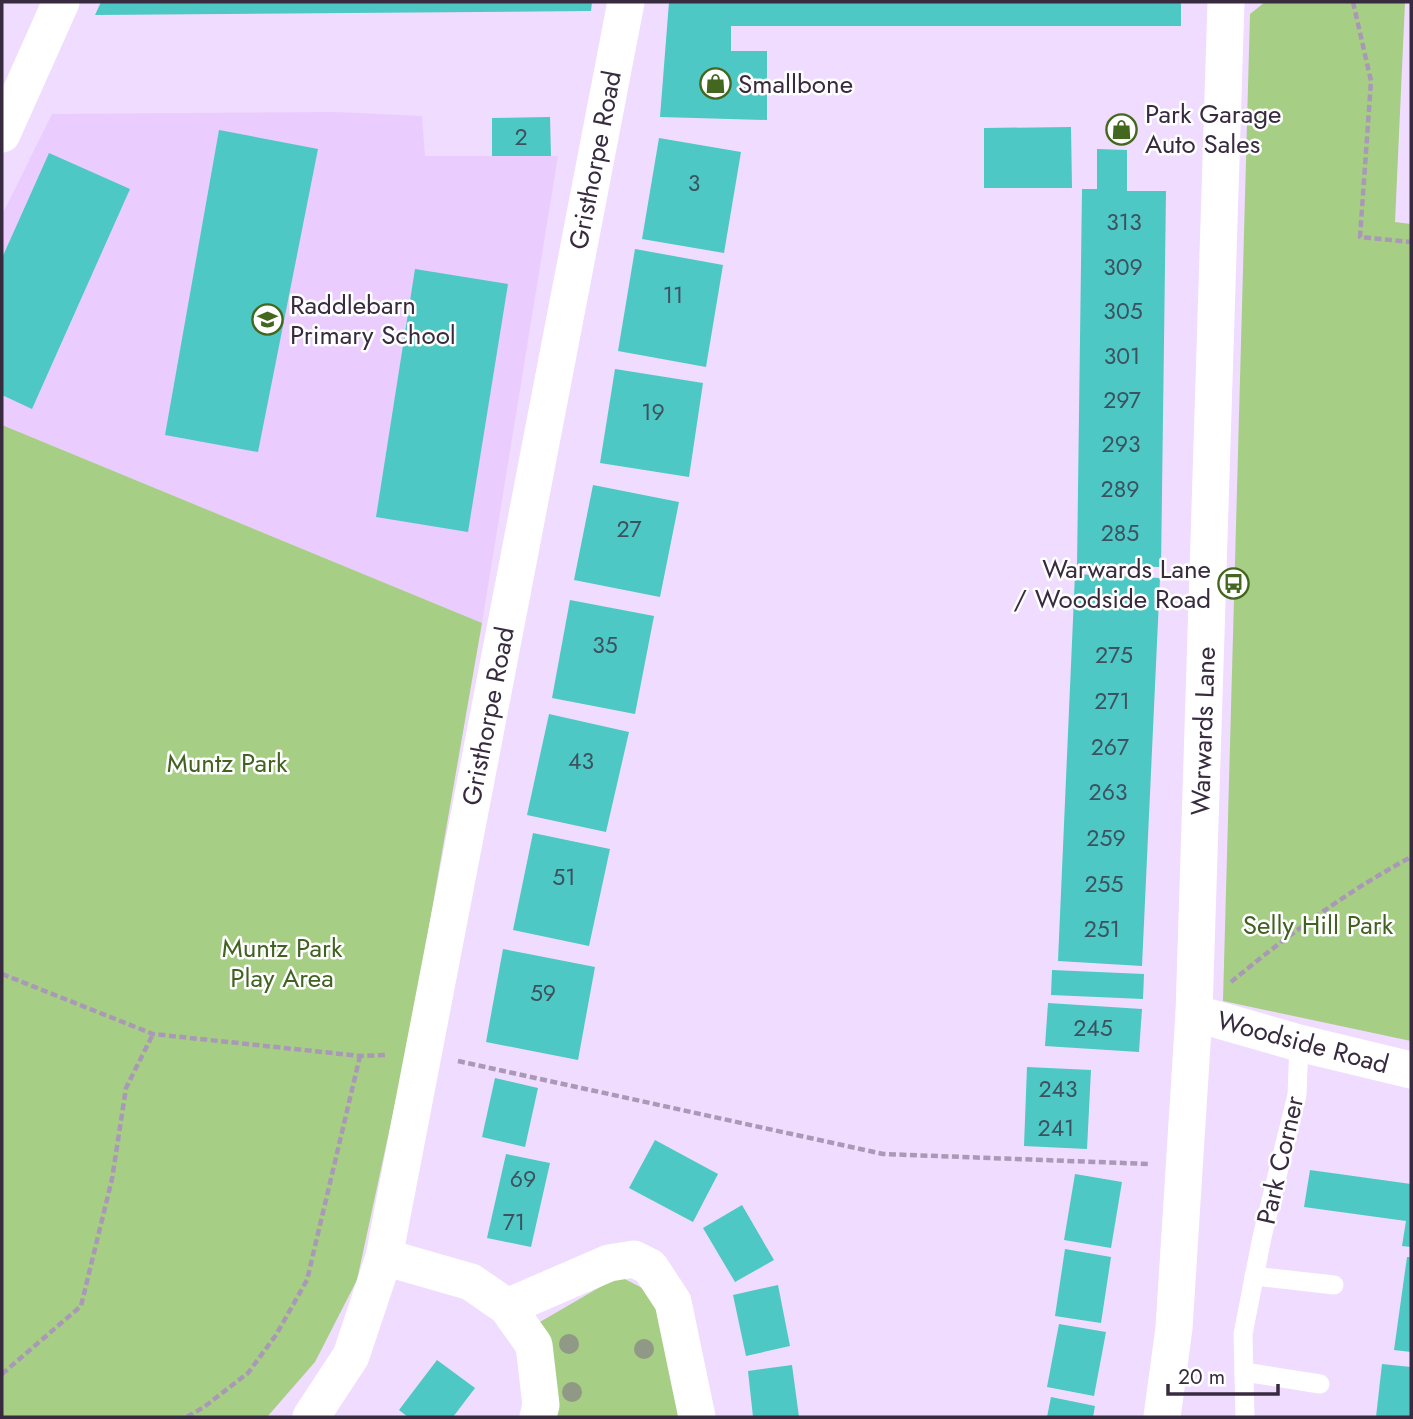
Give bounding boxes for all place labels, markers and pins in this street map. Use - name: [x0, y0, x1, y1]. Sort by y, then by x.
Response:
- place label: Smallbone: [738, 65, 853, 103]
- shop icon: Smallbone: [698, 67, 732, 101]
- place label: Park Garage Auto Sales: [1145, 95, 1281, 163]
- shop icon: Park Garage Auto Sales: [1105, 112, 1139, 146]
- place label: Raddlebarn Primary School: [290, 286, 456, 354]
- school or university icon: Raddlebarn Primary School: [250, 303, 284, 337]
- place label: Warwards Lane / Woodside Road: [1014, 550, 1211, 618]
- bus stop icon: Warwards Lane / Woodside Road: [1217, 567, 1251, 601]

